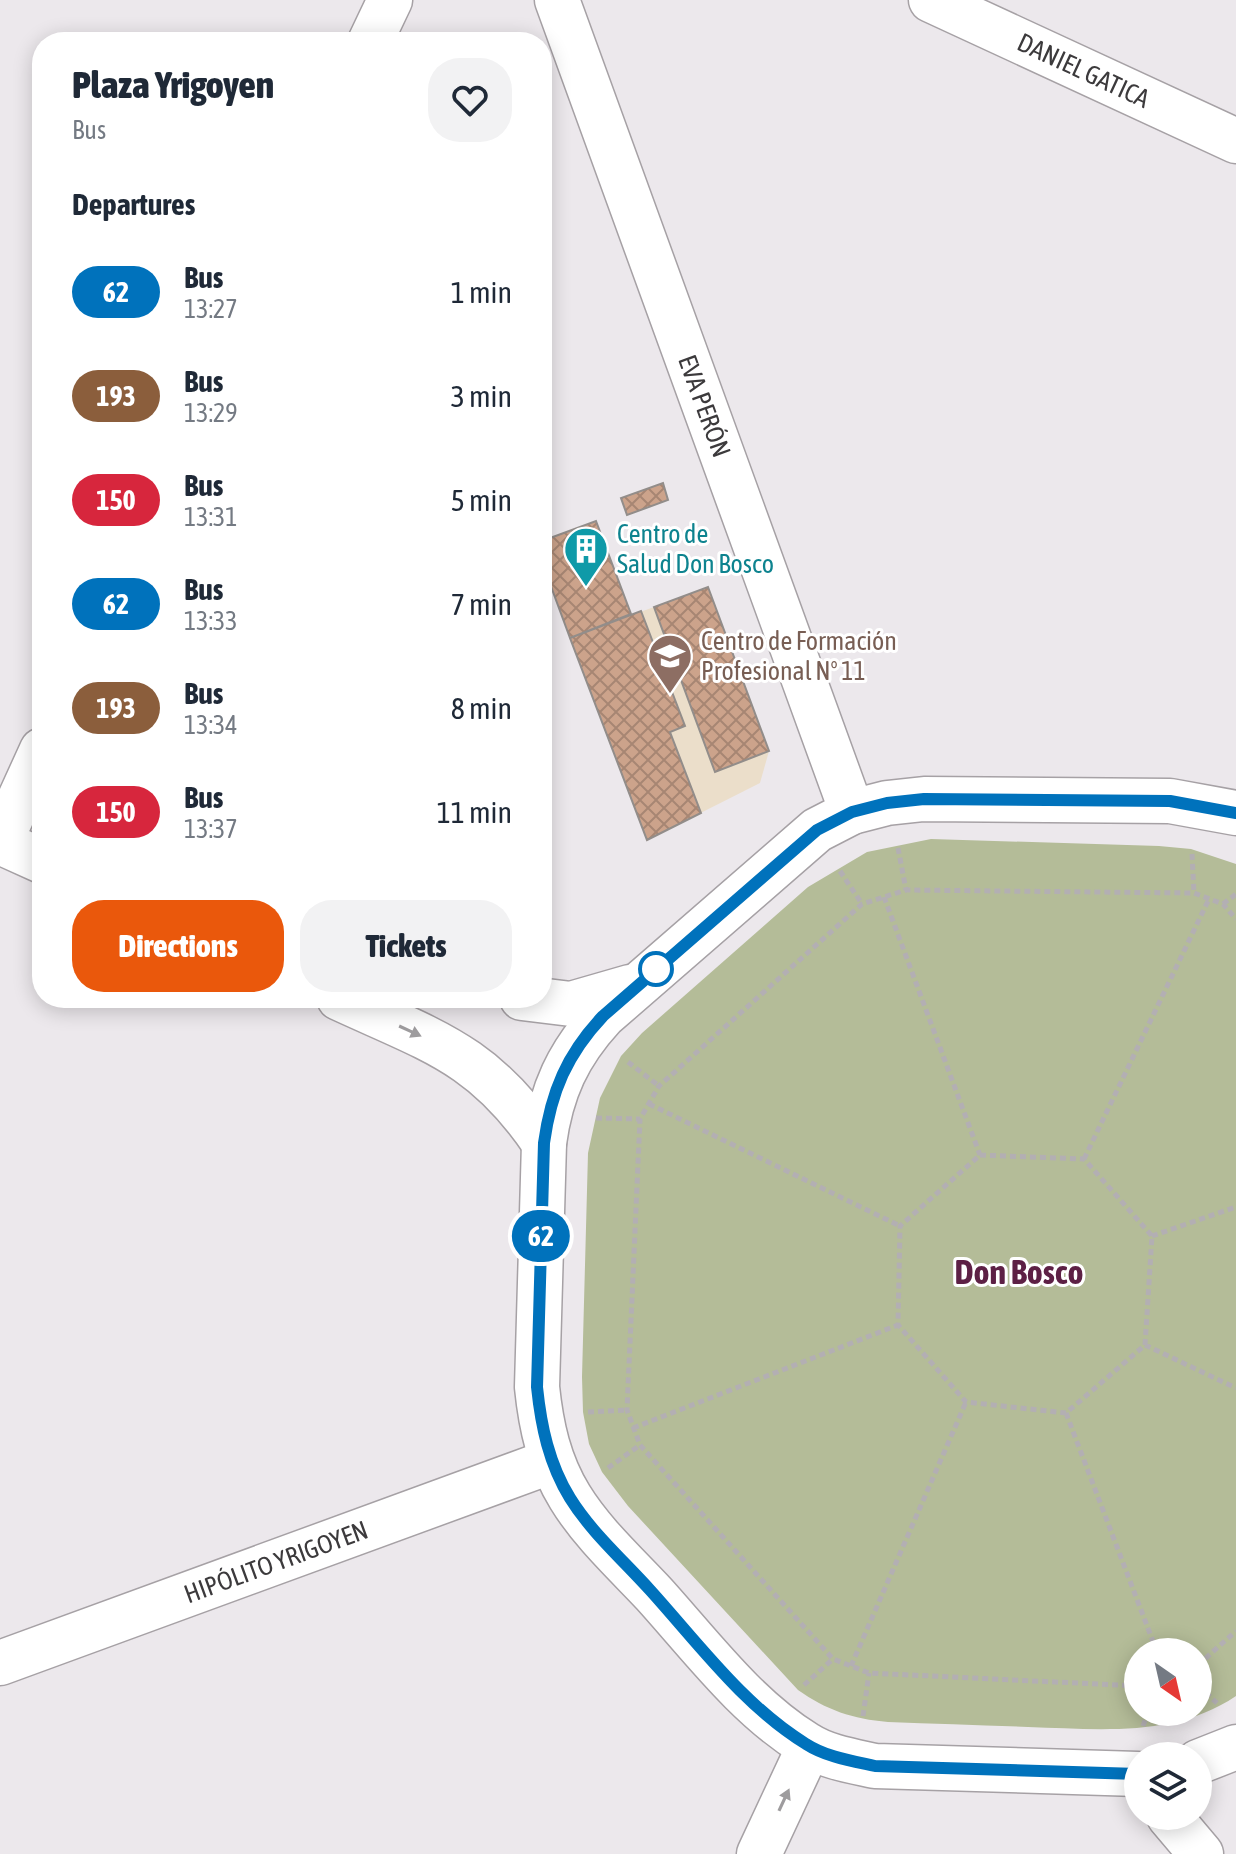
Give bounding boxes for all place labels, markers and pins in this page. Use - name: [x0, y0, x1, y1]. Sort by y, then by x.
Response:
- place label: Centro de Salud Don Bosco: [617, 519, 774, 579]
- building icon: Centro de Salud Don Bosco: [562, 525, 610, 588]
- place label: Centro de Formación Profesional N° 11: [701, 626, 897, 686]
- school or university icon: Centro de Formación Profesional N° 11: [646, 632, 694, 695]
- unlabelled marker: [639, 952, 673, 986]

